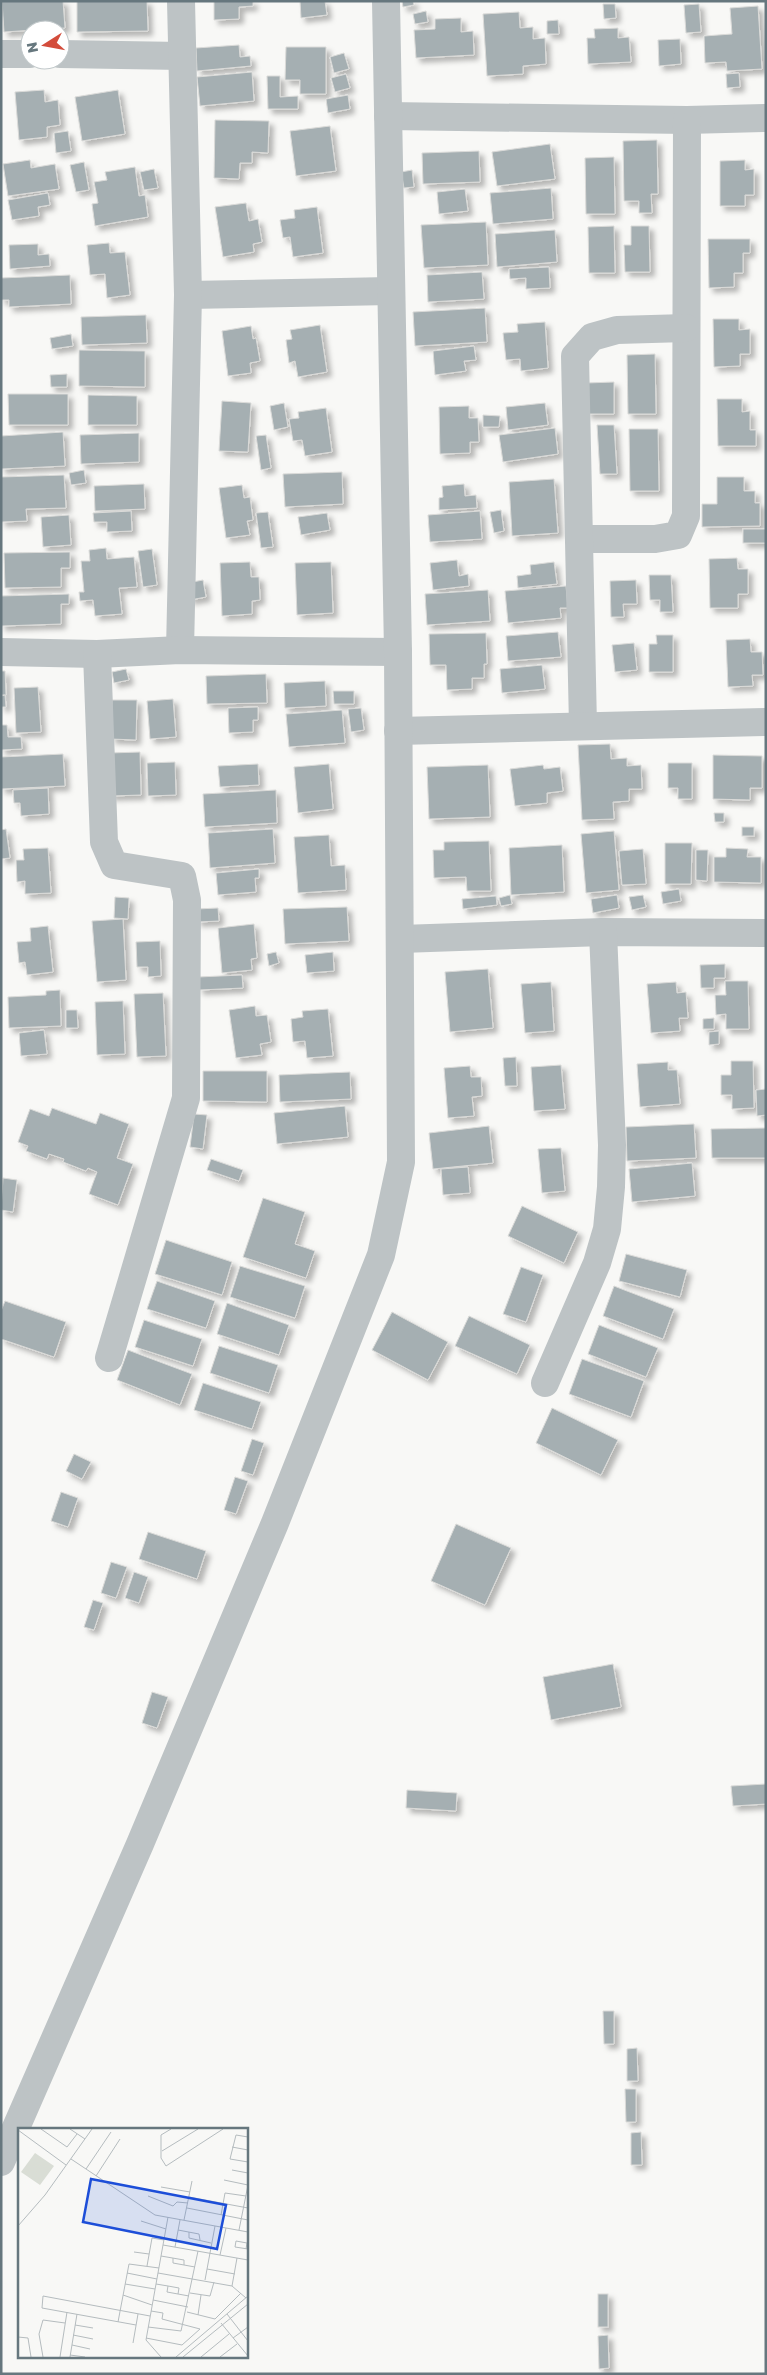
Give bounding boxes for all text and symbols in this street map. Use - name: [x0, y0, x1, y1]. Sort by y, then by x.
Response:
- north arrow: [20, 20, 70, 70]
- text: N: [22, 41, 41, 54]
- inset map: [18, 2128, 248, 2358]

